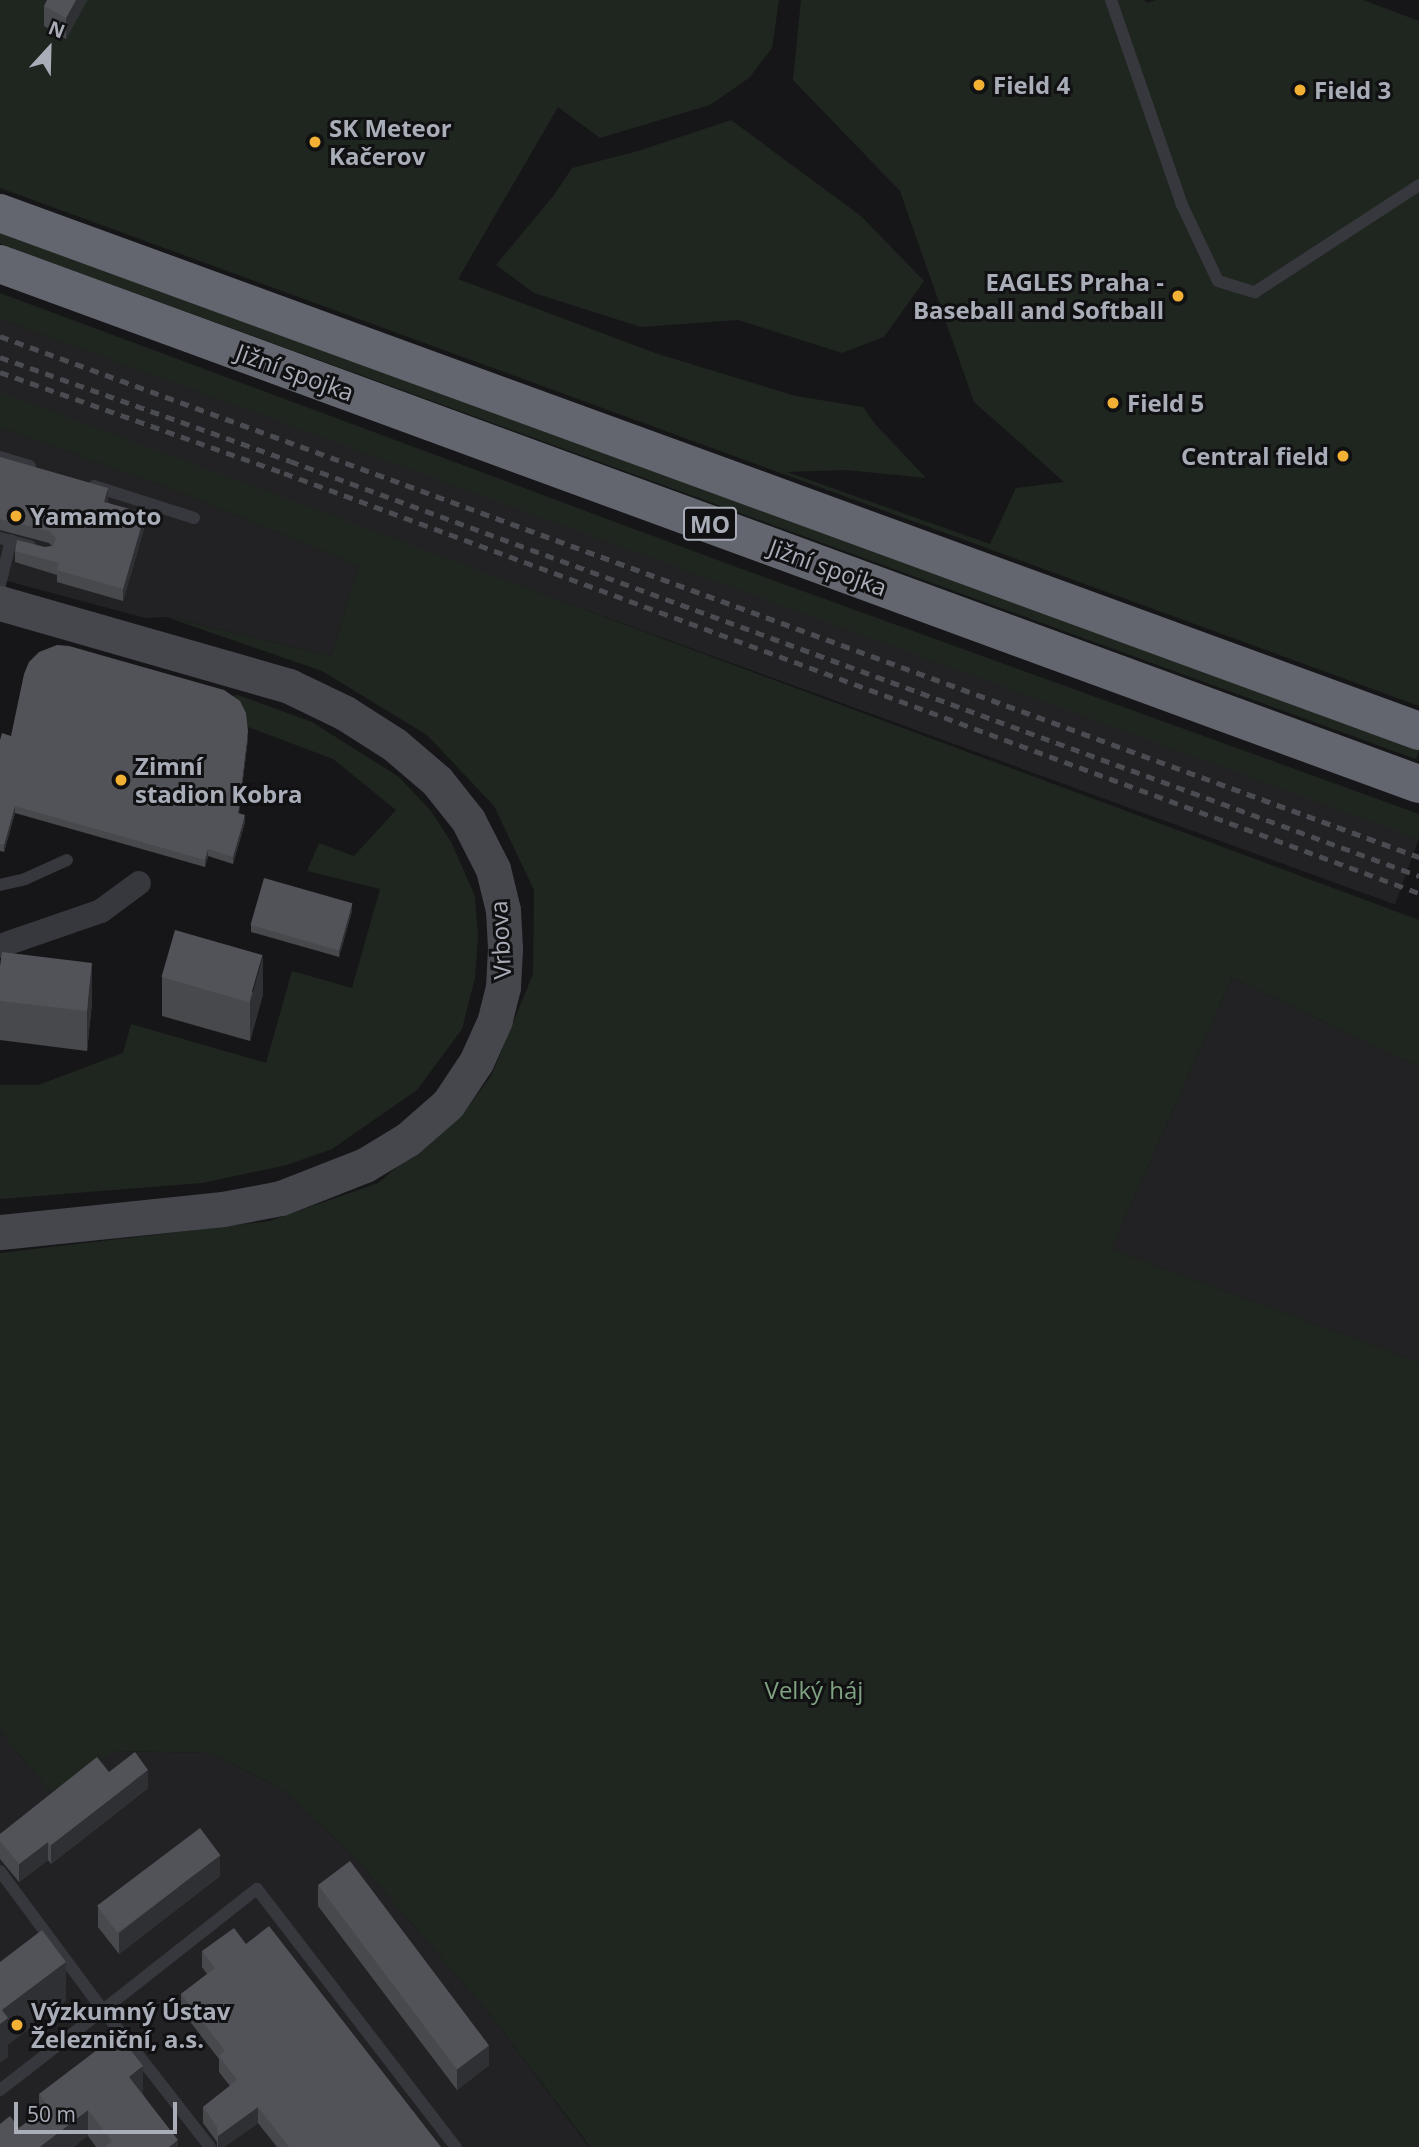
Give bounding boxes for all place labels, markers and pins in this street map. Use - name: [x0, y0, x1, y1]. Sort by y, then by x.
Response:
- place label: Field 4: [993, 71, 1070, 99]
- place label: Field 3: [1314, 76, 1391, 104]
- marker: Field 4: [971, 77, 987, 93]
- marker: Field 3: [1292, 82, 1308, 98]
- place label: SK Meteor Kačerov: [329, 114, 452, 170]
- marker: SK Meteor Kačerov: [307, 134, 323, 150]
- place label: EAGLES Praha - Baseball and Softball: [913, 268, 1164, 324]
- marker: EAGLES Praha - Baseball and Softball: [1170, 288, 1186, 304]
- place label: Field 5: [1127, 389, 1204, 417]
- marker: Field 5: [1105, 395, 1121, 411]
- place label: Central field: [1181, 442, 1329, 470]
- marker: Central field: [1335, 448, 1351, 464]
- place label: Yamamoto: [30, 502, 161, 530]
- marker: Yamamoto: [8, 508, 24, 524]
- place label: Zimní stadion Kobra: [135, 752, 303, 808]
- marker: Zimní stadion Kobra: [113, 772, 129, 788]
- place label: Výzkumný Ústav Železniční, a.s.: [31, 1997, 230, 2053]
- marker: Výzkumný Ústav Železniční, a.s.: [9, 2017, 25, 2033]

